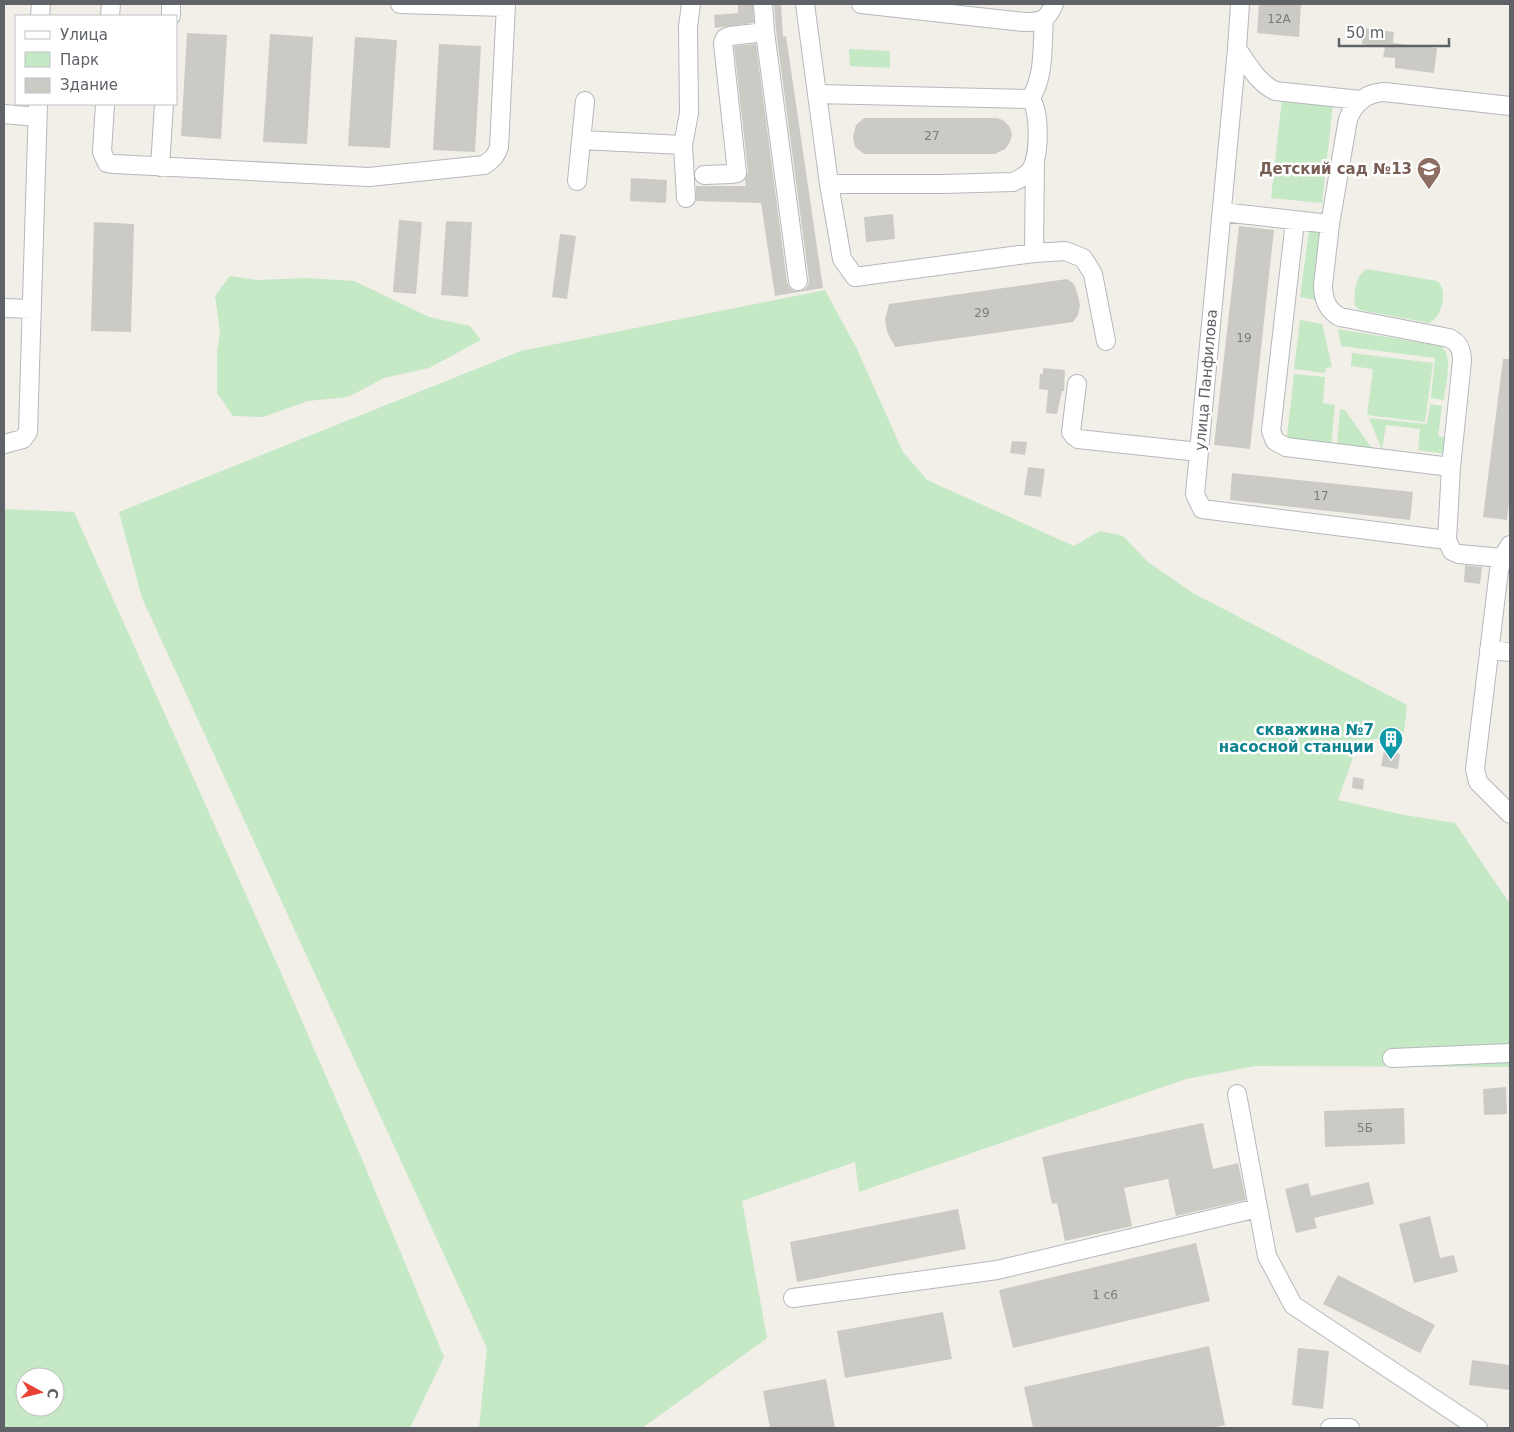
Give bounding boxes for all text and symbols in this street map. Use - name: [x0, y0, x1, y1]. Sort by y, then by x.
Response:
- house number: 12А: [1267, 12, 1292, 26]
- legend: [15, 15, 178, 105]
- scale bar: [1339, 15, 1449, 47]
- text: 50 m: [1346, 24, 1384, 42]
- text: Улица: [60, 26, 108, 44]
- text: Парк: [60, 51, 99, 69]
- text: Здание: [60, 76, 118, 94]
- house number: 27: [924, 129, 940, 143]
- school or university icon: Детский сад №13: [1416, 156, 1442, 190]
- place label: Детский сад №13: [1259, 160, 1412, 178]
- house number: 29: [974, 306, 990, 320]
- street label: улица Панфилова: [1191, 308, 1221, 452]
- house number: 19: [1236, 331, 1252, 345]
- house number: 17: [1313, 489, 1329, 503]
- place label: скважина №7 насосной станции: [1219, 721, 1374, 756]
- building icon: скважина №7 насосной станции: [1378, 726, 1404, 760]
- house number: 5Б: [1357, 1121, 1373, 1135]
- house number: 1 с6: [1092, 1288, 1118, 1302]
- north arrow: [15, 1367, 65, 1417]
- text: С: [44, 1388, 61, 1400]

